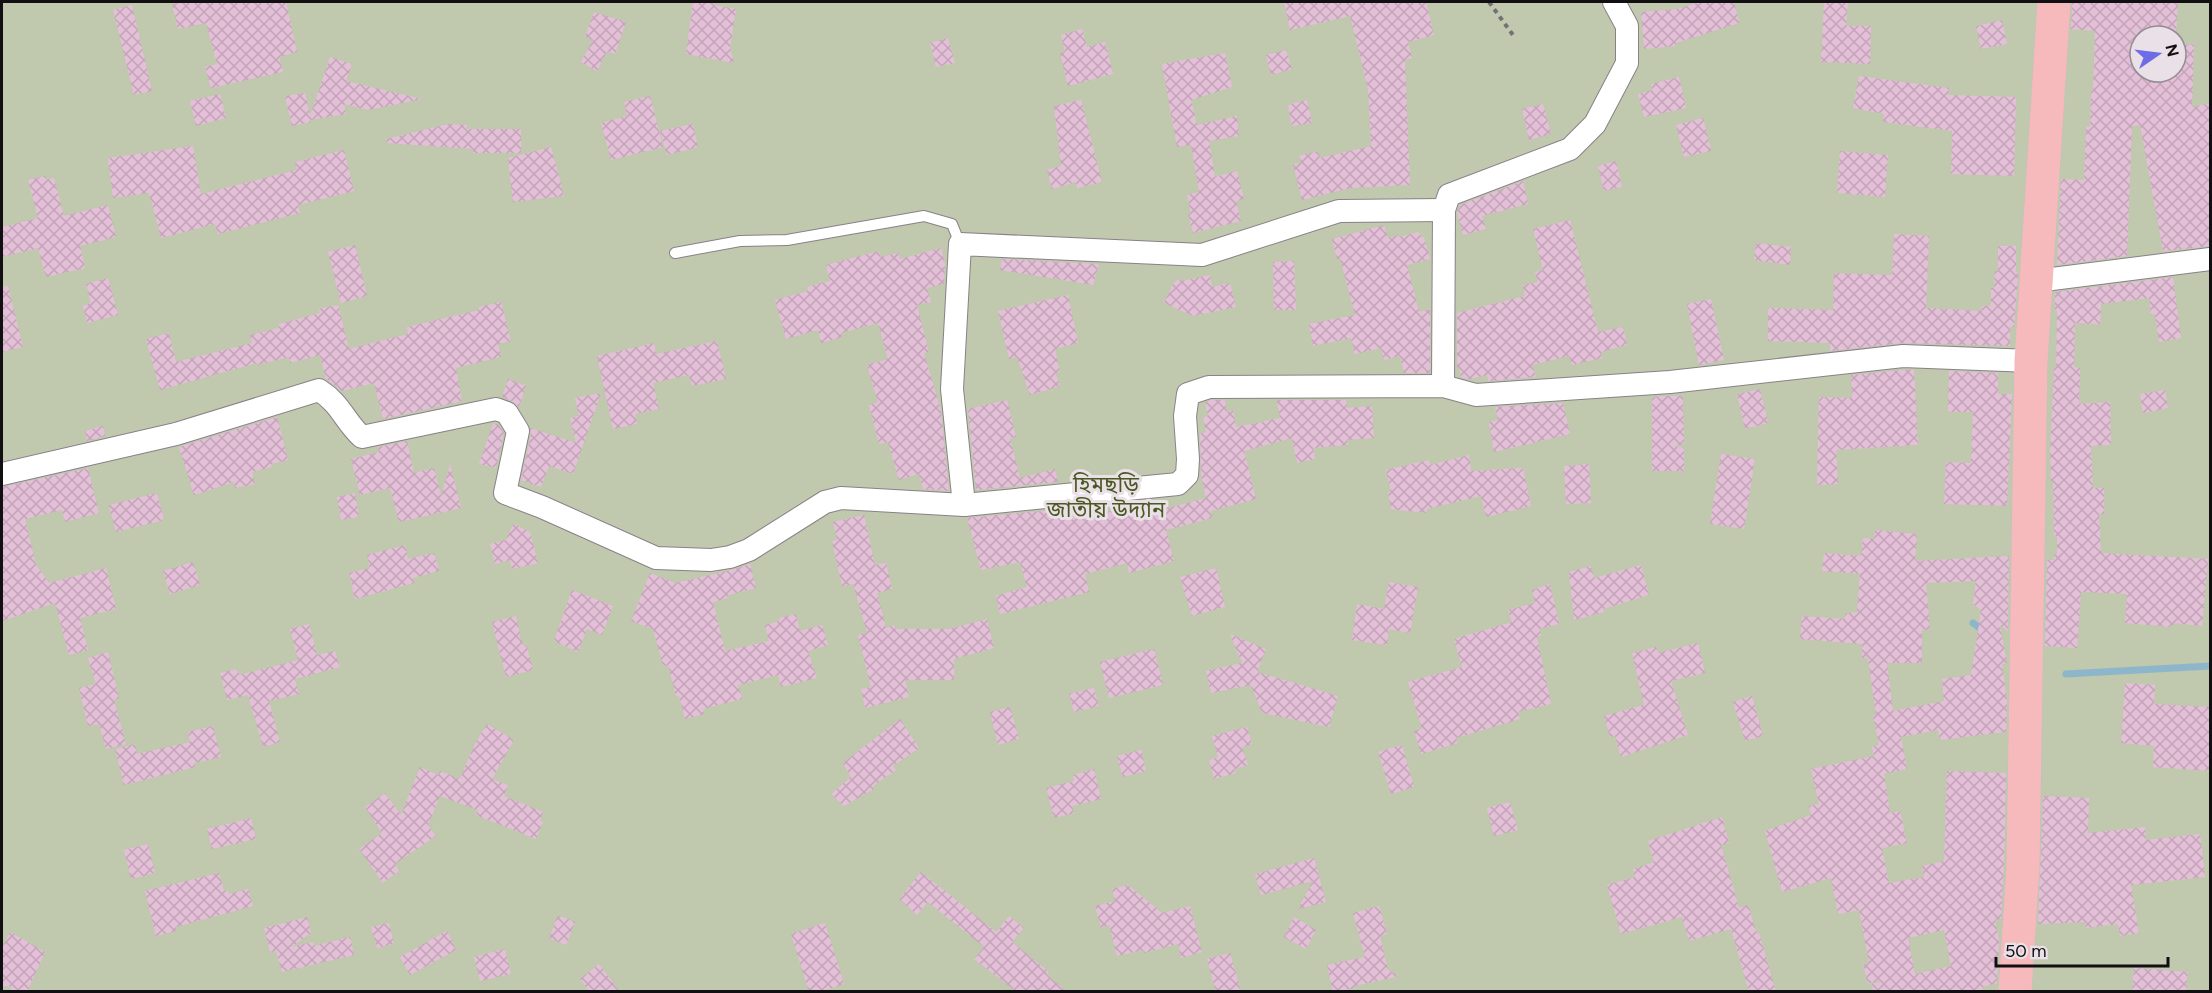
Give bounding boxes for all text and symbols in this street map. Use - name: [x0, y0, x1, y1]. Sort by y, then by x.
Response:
- north arrow: [2128, 24, 2188, 84]
- text: N: [2161, 42, 2183, 59]
- park label: হিমছড়ি জাতীয় উদ্যান: [1046, 471, 1166, 523]
- scale bar: [1996, 930, 2168, 968]
- text: 50 m: [2005, 940, 2047, 962]

